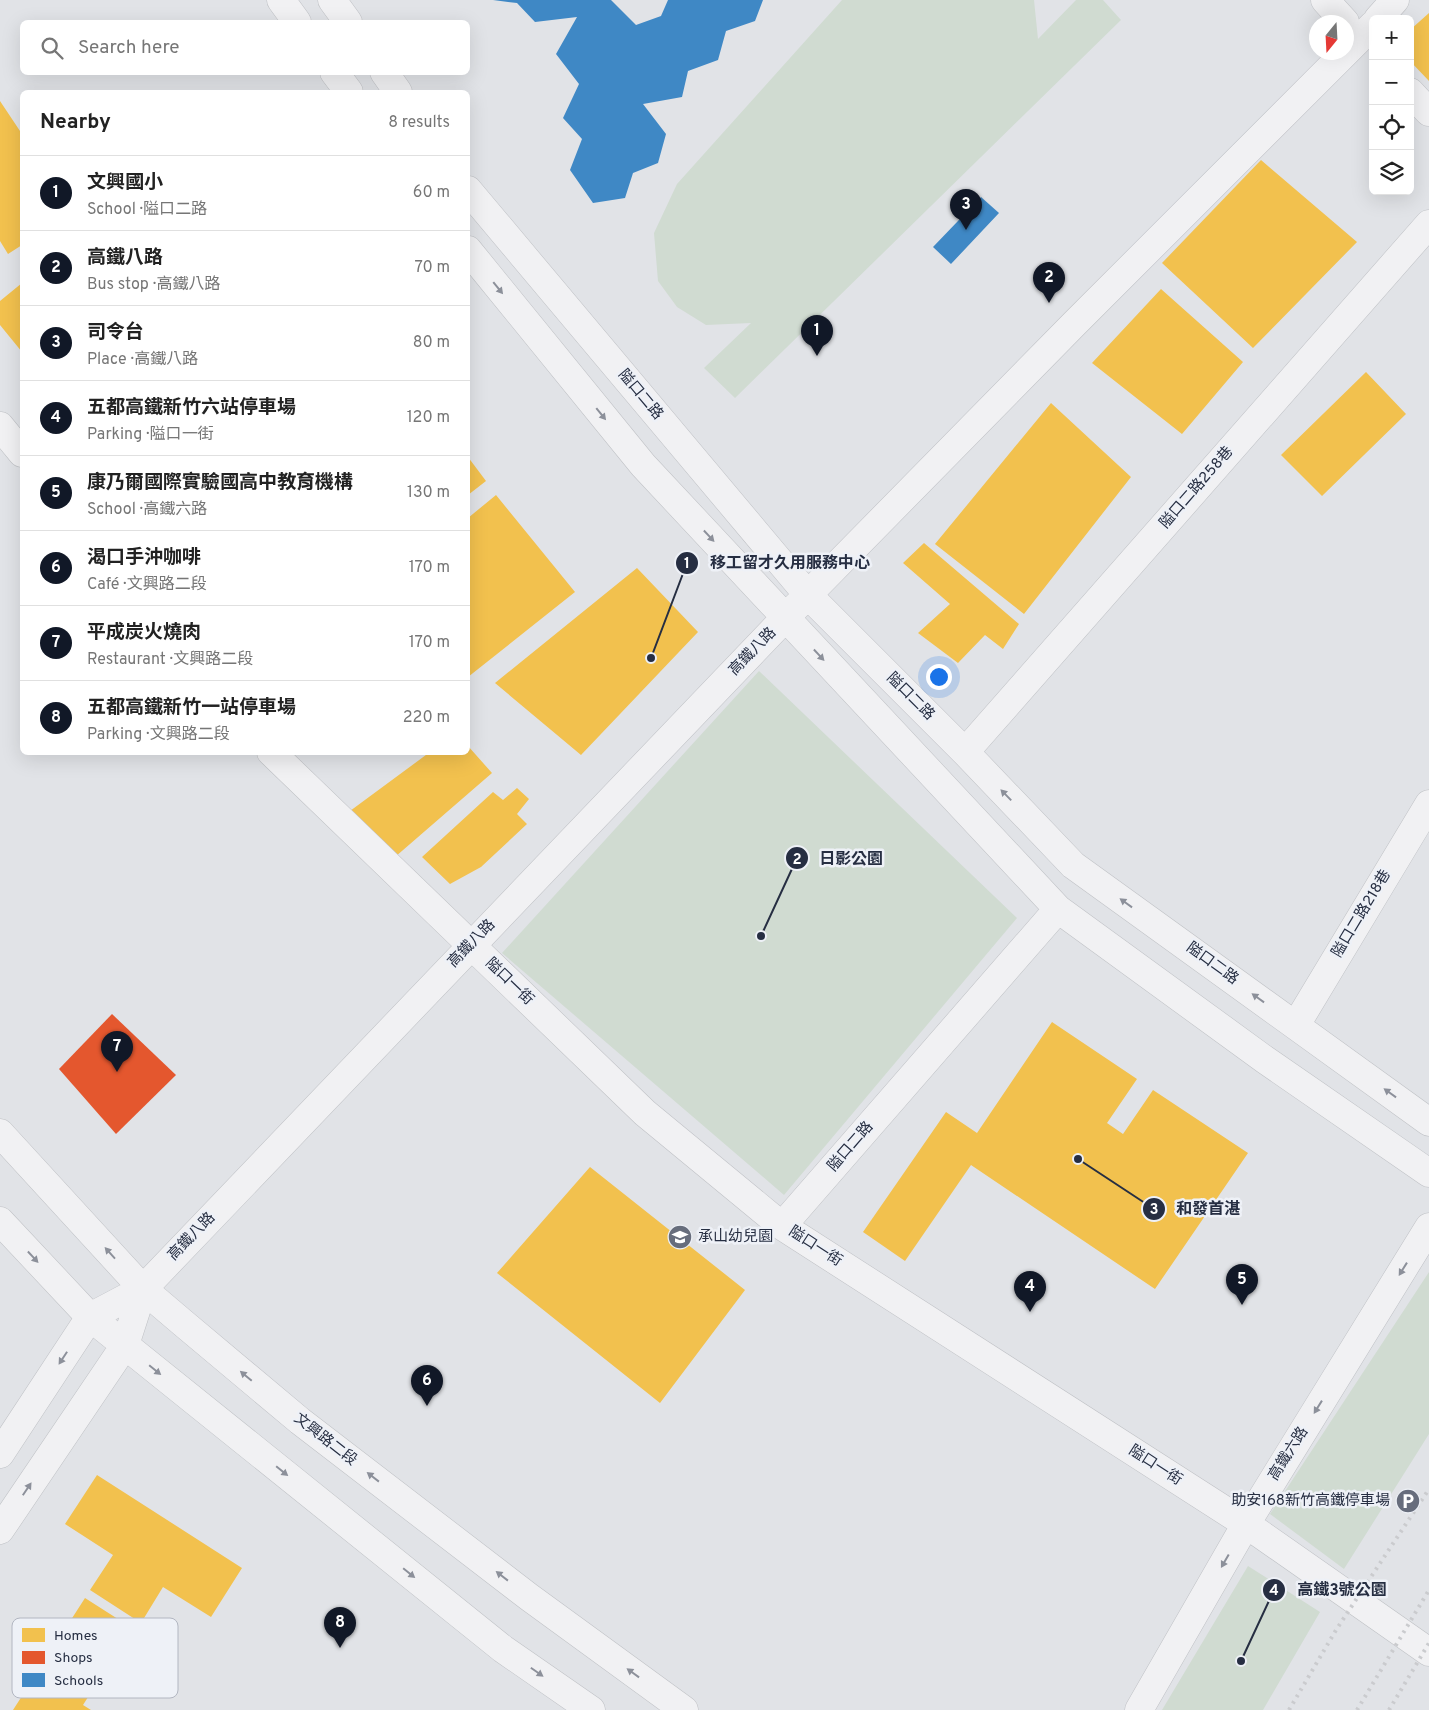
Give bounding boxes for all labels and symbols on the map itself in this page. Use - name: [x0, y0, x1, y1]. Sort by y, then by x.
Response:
- north arrow: [1309, 15, 1354, 60]
- pin: 3: [950, 189, 982, 230]
- pin: 2: [1033, 262, 1065, 303]
- one-way arrow: [493, 281, 504, 294]
- pin: 1: [801, 315, 833, 356]
- street label: 隘口二路: [613, 366, 667, 424]
- one-way arrow: [596, 407, 607, 420]
- street label: 隘口二路258巷: [1156, 443, 1238, 533]
- one-way arrow: [703, 529, 714, 542]
- callout: 移工留才久用服務中心: [675, 547, 880, 578]
- text: 移工留才久用服務中心: [710, 554, 870, 574]
- text: 1: [684, 555, 690, 574]
- street label: 高鐵八路: [725, 624, 781, 680]
- one-way arrow: [813, 648, 825, 660]
- your location: [926, 664, 952, 690]
- street label: 隘口二路: [882, 669, 938, 725]
- one-way arrow: [1000, 789, 1012, 801]
- callout: 日影公園: [784, 843, 893, 874]
- text: 日影公園: [819, 850, 883, 870]
- text: 2: [792, 851, 802, 870]
- street label: 隘口二路218巷: [1328, 867, 1396, 961]
- one-way arrow: [1119, 898, 1133, 908]
- street label: 高鐵八路: [444, 916, 500, 972]
- street label: 隘口二路: [1182, 939, 1242, 989]
- street label: 隘口一街: [481, 954, 537, 1010]
- one-way arrow: [1251, 993, 1265, 1003]
- pin: 7: [101, 1031, 133, 1072]
- one-way arrow: [1383, 1088, 1397, 1098]
- street label: 隘口二路: [824, 1118, 878, 1176]
- callout: 和發首湛: [1141, 1193, 1250, 1224]
- text: 和發首湛: [1176, 1200, 1240, 1220]
- text: 3: [1150, 1201, 1159, 1220]
- street label: 高鐵八路: [164, 1209, 220, 1265]
- street label: 隘口一街: [785, 1223, 845, 1271]
- school or university icon: 承山幼兒園: [667, 1224, 693, 1250]
- place label: 承山幼兒園: [698, 1228, 773, 1247]
- one-way arrow: [105, 1247, 116, 1260]
- one-way arrow: [27, 1250, 39, 1262]
- one-way arrow: [1399, 1262, 1408, 1275]
- pin: 5: [1226, 1264, 1258, 1305]
- pin: 4: [1014, 1271, 1046, 1312]
- one-way arrow: [58, 1351, 68, 1365]
- one-way arrow: [148, 1364, 161, 1375]
- pin: 6: [411, 1365, 443, 1406]
- one-way arrow: [240, 1370, 253, 1381]
- one-way arrow: [1313, 1401, 1323, 1414]
- street label: 文興路二段: [290, 1409, 360, 1471]
- street label: 高鐵六路: [1265, 1424, 1313, 1484]
- street label: 隘口一街: [1125, 1442, 1185, 1490]
- one-way arrow: [275, 1466, 288, 1477]
- one-way arrow: [367, 1472, 380, 1483]
- one-way arrow: [23, 1482, 32, 1496]
- parking icon: 助安168新竹高鐵停車場: [1395, 1488, 1421, 1514]
- place label: 助安168新竹高鐵停車場: [1231, 1492, 1390, 1511]
- one-way arrow: [1220, 1554, 1229, 1568]
- one-way arrow: [402, 1568, 415, 1579]
- one-way arrow: [496, 1571, 509, 1582]
- callout: 高鐵3號公園: [1262, 1574, 1396, 1605]
- text: 高鐵3號公園: [1297, 1581, 1387, 1601]
- text: 4: [1269, 1582, 1279, 1601]
- pin: 8: [324, 1607, 356, 1648]
- legend: [12, 1618, 178, 1698]
- text: Homes: [54, 1628, 98, 1645]
- text: Shops: [54, 1650, 93, 1667]
- one-way arrow: [627, 1667, 640, 1678]
- one-way arrow: [530, 1668, 544, 1677]
- text: Schools: [54, 1673, 103, 1690]

